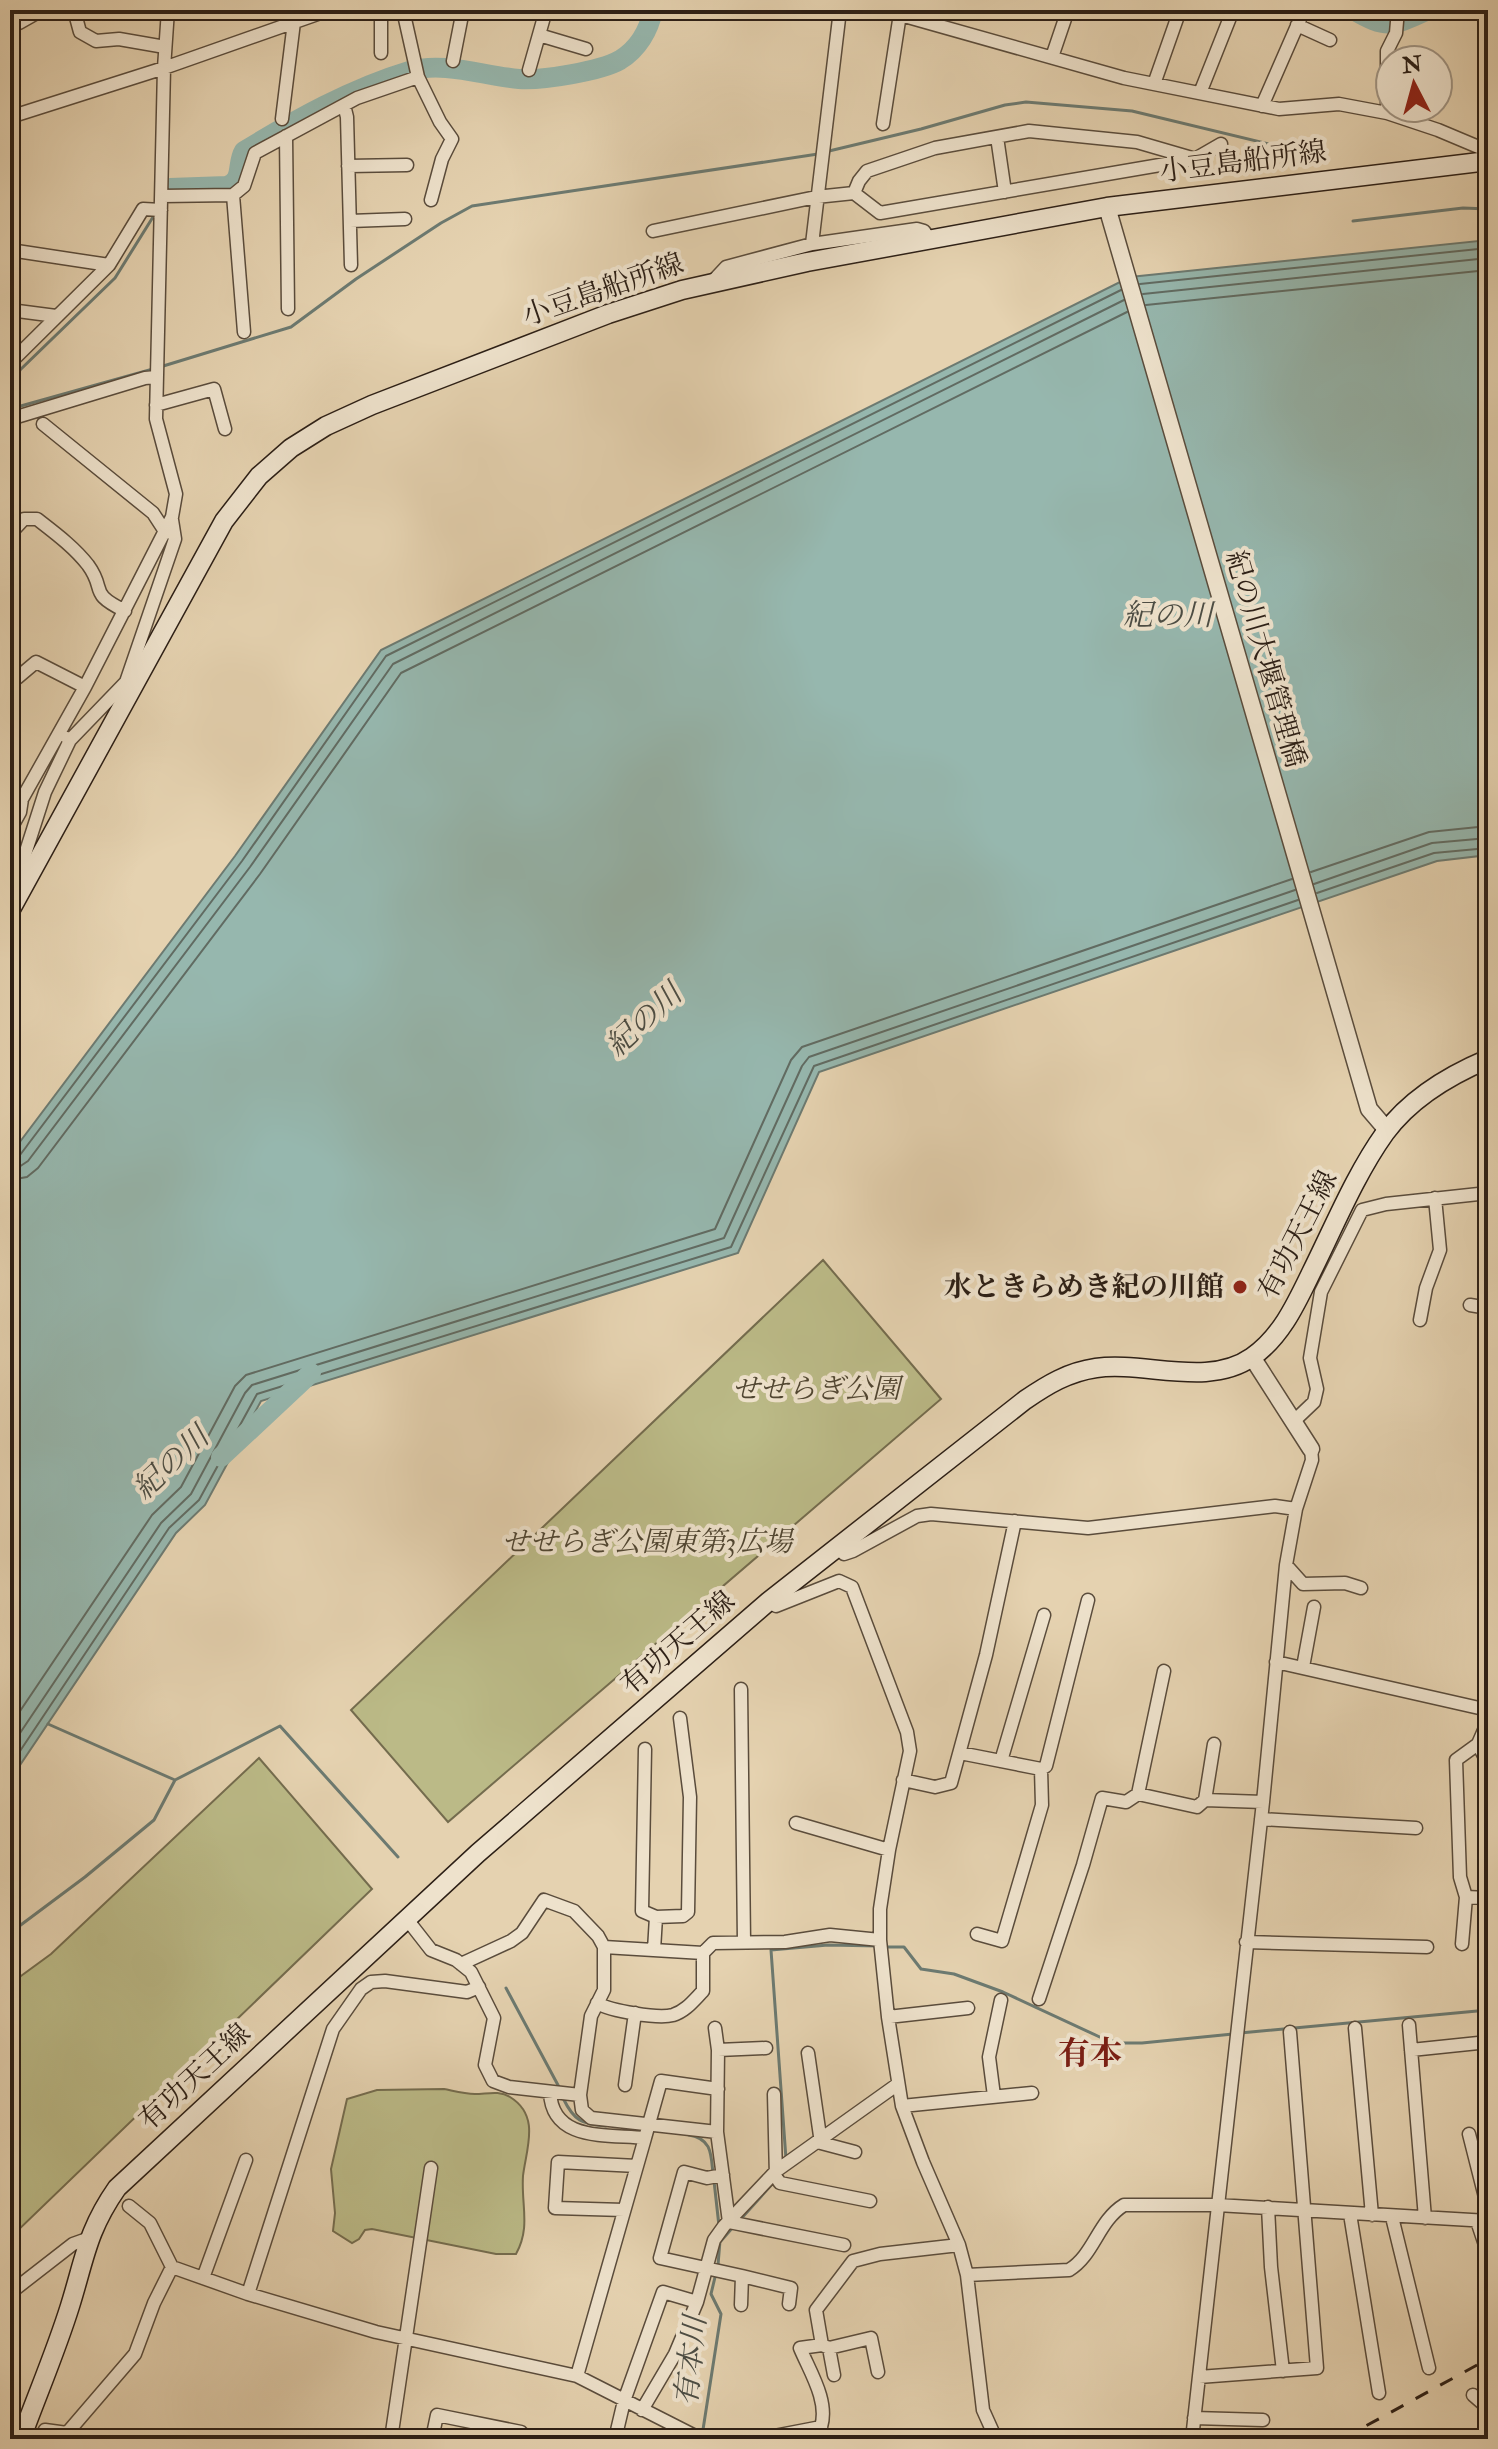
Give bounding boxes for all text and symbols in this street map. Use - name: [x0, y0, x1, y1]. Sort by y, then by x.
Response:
- north arrow: [1374, 44, 1454, 124]
- text: N: [1400, 50, 1424, 80]
- street label: 小豆島船所線: [1157, 134, 1329, 190]
- street label: 小豆島船所線: [518, 246, 688, 334]
- street label: 紀の川大堰管理橋: [1217, 547, 1313, 771]
- water label: 紀の川: [1123, 597, 1216, 634]
- water label: 紀の川: [598, 974, 692, 1064]
- street label: 有功天王線: [1251, 1165, 1345, 1305]
- place label: 水ときらめき紀の川館: [944, 1270, 1224, 1305]
- marker: 水ときらめき紀の川館: [1231, 1278, 1249, 1296]
- park label: せせらぎ公園: [732, 1372, 904, 1407]
- water label: 紀の川: [125, 1417, 219, 1507]
- park label: せせらぎ公園東第3広場: [502, 1525, 795, 1560]
- street label: 有功天王線: [614, 1584, 742, 1702]
- street label: 有功天王線: [132, 2016, 258, 2138]
- district label: 有本: [1058, 2034, 1122, 2074]
- water label: 有本川: [668, 2311, 714, 2408]

